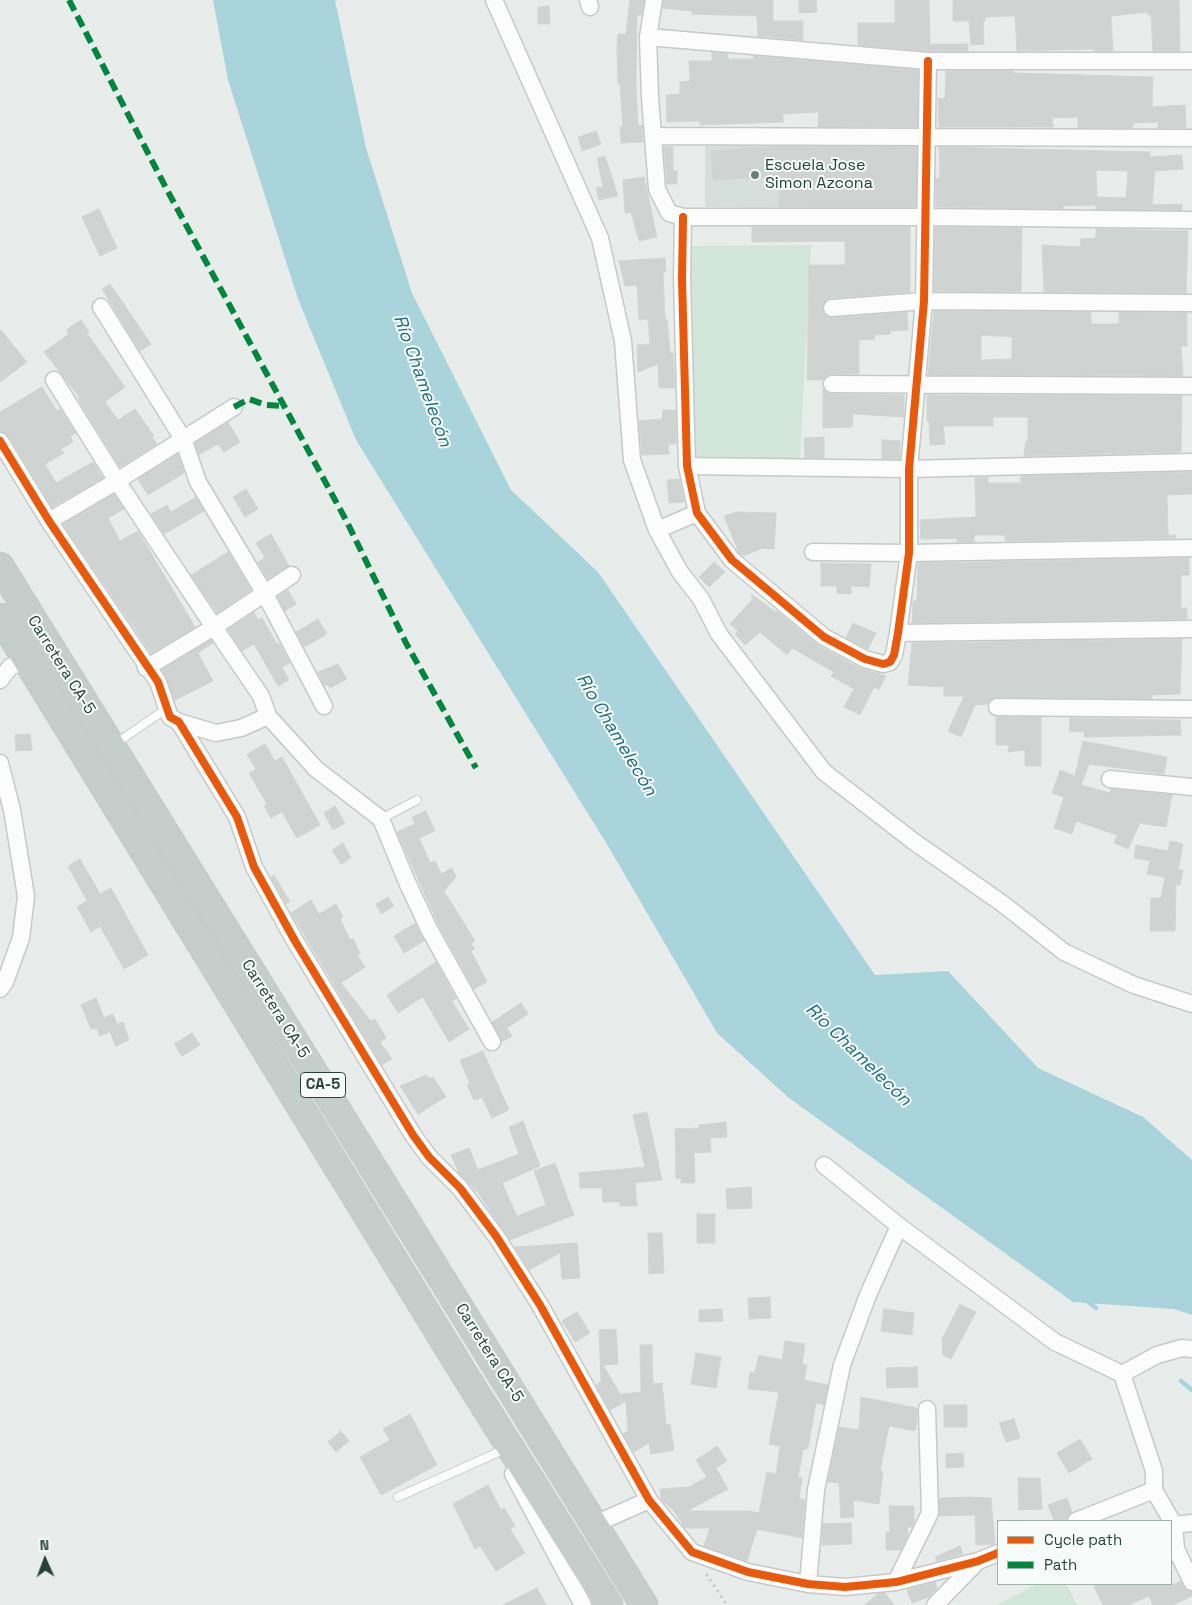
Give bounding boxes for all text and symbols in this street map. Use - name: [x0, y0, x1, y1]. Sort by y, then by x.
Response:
- place label: Escuela Jose Simon Azcona: [765, 156, 873, 194]
- marker: Escuela Jose Simon Azcona: [749, 169, 761, 181]
- water label: Río Chamelecón: [388, 312, 456, 450]
- street label: Carretera CA-5: [23, 612, 99, 718]
- water label: Río Chamelecón: [571, 670, 661, 800]
- street label: Carretera CA-5: [237, 956, 313, 1062]
- water label: Río Chamelecón: [801, 999, 915, 1111]
- road number: CA-5: [300, 1072, 346, 1098]
- street label: Carretera CA-5: [451, 1300, 527, 1406]
- legend: [997, 1520, 1172, 1585]
- text: Cycle path: [1044, 1530, 1122, 1549]
- north arrow: [20, 1535, 70, 1585]
- text: N: [39, 1536, 49, 1554]
- text: Path: [1044, 1555, 1077, 1574]

